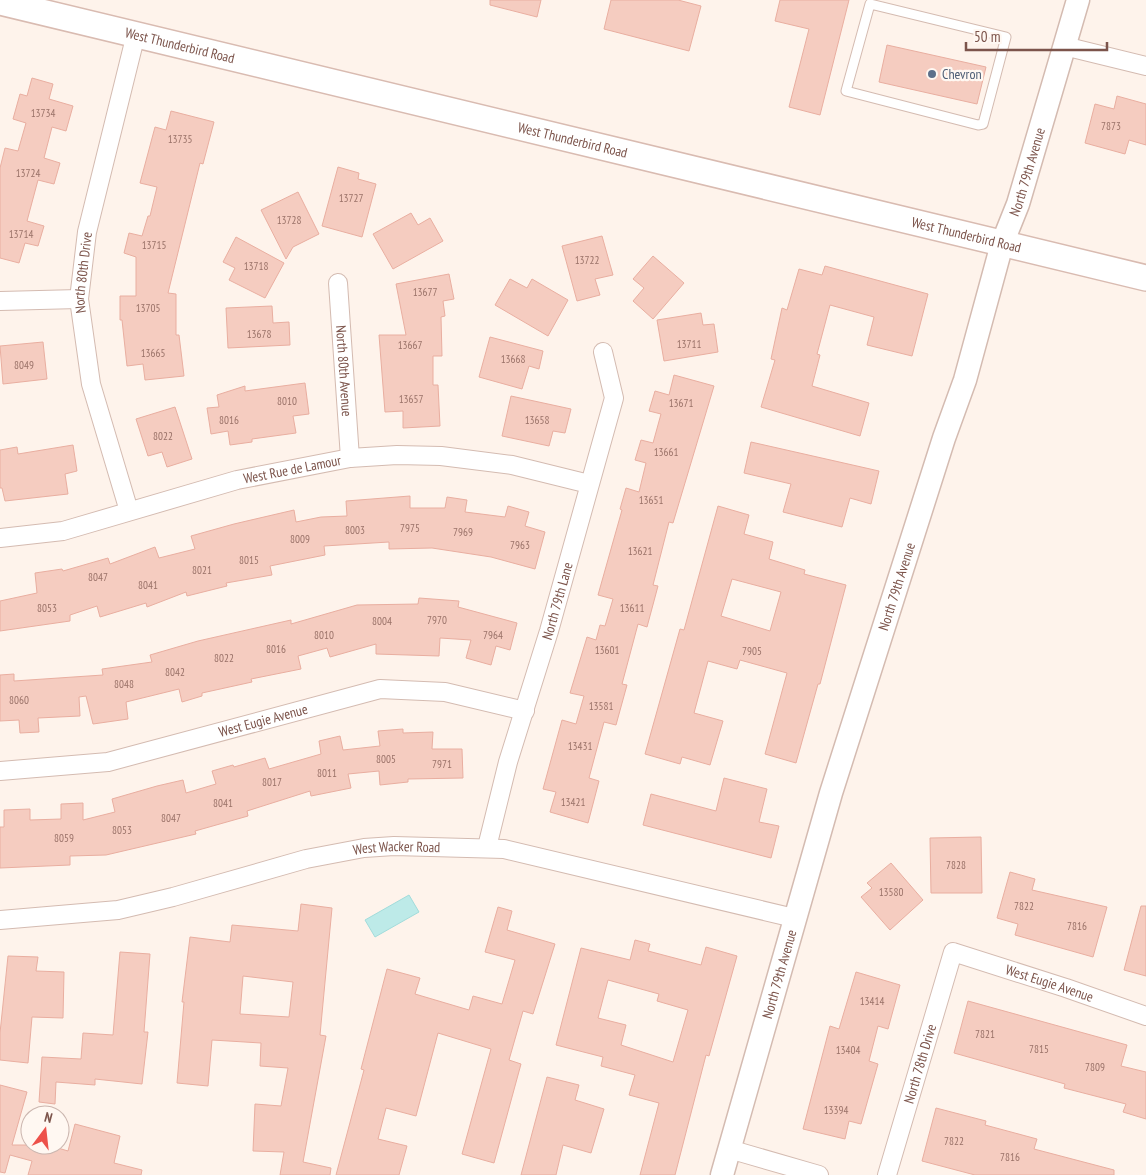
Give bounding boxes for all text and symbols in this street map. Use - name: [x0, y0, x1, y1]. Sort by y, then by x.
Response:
- scale bar: [966, 20, 1107, 52]
- street label: West Thunderbird Road: [123, 23, 237, 67]
- text: 50 m: [974, 27, 1000, 46]
- place label: Chevron: [942, 65, 982, 83]
- marker: Chevron: [926, 68, 938, 80]
- house number: 13734: [31, 106, 55, 120]
- street label: West Thunderbird Road: [516, 118, 629, 162]
- house number: 7873: [1101, 119, 1121, 133]
- street label: North 79th Avenue: [1005, 125, 1049, 219]
- house number: 13735: [168, 132, 192, 146]
- house number: 13724: [16, 166, 40, 180]
- house number: 13727: [339, 191, 363, 205]
- house number: 13728: [277, 213, 301, 227]
- street label: West Thunderbird Road: [910, 213, 1023, 257]
- house number: 13714: [9, 227, 33, 241]
- street label: North 80th Drive: [70, 231, 96, 314]
- house number: 13715: [142, 238, 166, 252]
- house number: 13722: [575, 253, 599, 267]
- house number: 13718: [244, 259, 268, 273]
- house number: 13677: [413, 285, 437, 299]
- house number: 13705: [136, 301, 160, 315]
- street label: North 80th Avenue: [332, 325, 356, 417]
- house number: 13678: [247, 327, 271, 341]
- house number: 13711: [677, 337, 701, 351]
- house number: 13667: [398, 338, 422, 352]
- house number: 13665: [141, 346, 165, 360]
- house number: 13668: [501, 352, 525, 366]
- house number: 8049: [14, 358, 34, 372]
- house number: 13657: [399, 392, 423, 406]
- house number: 8010: [277, 394, 297, 408]
- house number: 13671: [669, 396, 693, 410]
- house number: 8016: [219, 413, 239, 427]
- house number: 13658: [525, 413, 549, 427]
- house number: 8022: [153, 429, 173, 443]
- house number: 13661: [654, 445, 678, 459]
- street label: West Rue de Lamour: [242, 451, 343, 488]
- house number: 13651: [639, 493, 663, 507]
- house number: 7975: [400, 521, 420, 535]
- house number: 8003: [345, 523, 365, 537]
- house number: 7969: [453, 525, 473, 539]
- house number: 8009: [290, 532, 310, 546]
- house number: 7963: [510, 538, 530, 552]
- street label: North 79th Avenue: [874, 540, 919, 633]
- house number: 13621: [628, 544, 652, 558]
- house number: 8015: [239, 553, 259, 567]
- street label: North 79th Lane: [538, 560, 577, 642]
- house number: 8021: [192, 563, 212, 577]
- house number: 8047: [88, 570, 108, 584]
- house number: 8041: [138, 578, 158, 592]
- house number: 8053: [37, 601, 57, 615]
- house number: 13611: [620, 601, 644, 615]
- house number: 7970: [427, 613, 447, 627]
- house number: 8004: [372, 614, 392, 628]
- house number: 8010: [314, 628, 334, 642]
- house number: 7964: [483, 628, 503, 642]
- house number: 8016: [266, 642, 286, 656]
- house number: 13601: [595, 643, 619, 657]
- house number: 7905: [742, 644, 762, 658]
- house number: 8022: [214, 651, 234, 665]
- house number: 8042: [165, 665, 185, 679]
- house number: 8048: [114, 677, 134, 691]
- house number: 8060: [9, 693, 29, 707]
- house number: 13581: [589, 699, 613, 713]
- street label: West Eugie Avenue: [217, 700, 310, 741]
- house number: 13431: [568, 739, 592, 753]
- house number: 8005: [376, 752, 396, 766]
- house number: 7971: [432, 757, 452, 771]
- house number: 8011: [317, 766, 337, 780]
- house number: 8017: [262, 775, 282, 789]
- house number: 13421: [561, 795, 585, 809]
- house number: 8041: [213, 796, 233, 810]
- house number: 8047: [161, 811, 181, 825]
- house number: 8053: [112, 823, 132, 837]
- house number: 8059: [54, 831, 74, 845]
- street label: West Wacker Road: [352, 837, 441, 859]
- house number: 7828: [946, 858, 966, 872]
- house number: 13580: [879, 885, 903, 899]
- house number: 7822: [1014, 899, 1034, 913]
- house number: 7816: [1067, 919, 1087, 933]
- street label: North 79th Avenue: [758, 927, 801, 1020]
- street label: West Eugie Avenue: [1003, 960, 1096, 1006]
- house number: 13414: [860, 994, 884, 1008]
- street label: North 78th Drive: [900, 1022, 940, 1106]
- house number: 7821: [975, 1027, 995, 1041]
- house number: 7815: [1029, 1042, 1049, 1056]
- house number: 13404: [836, 1043, 860, 1057]
- house number: 7809: [1085, 1060, 1105, 1074]
- house number: 13394: [824, 1103, 848, 1117]
- north arrow: [20, 1105, 70, 1155]
- text: N: [42, 1108, 54, 1127]
- house number: 7822: [944, 1134, 964, 1148]
- house number: 7816: [1000, 1150, 1020, 1164]

